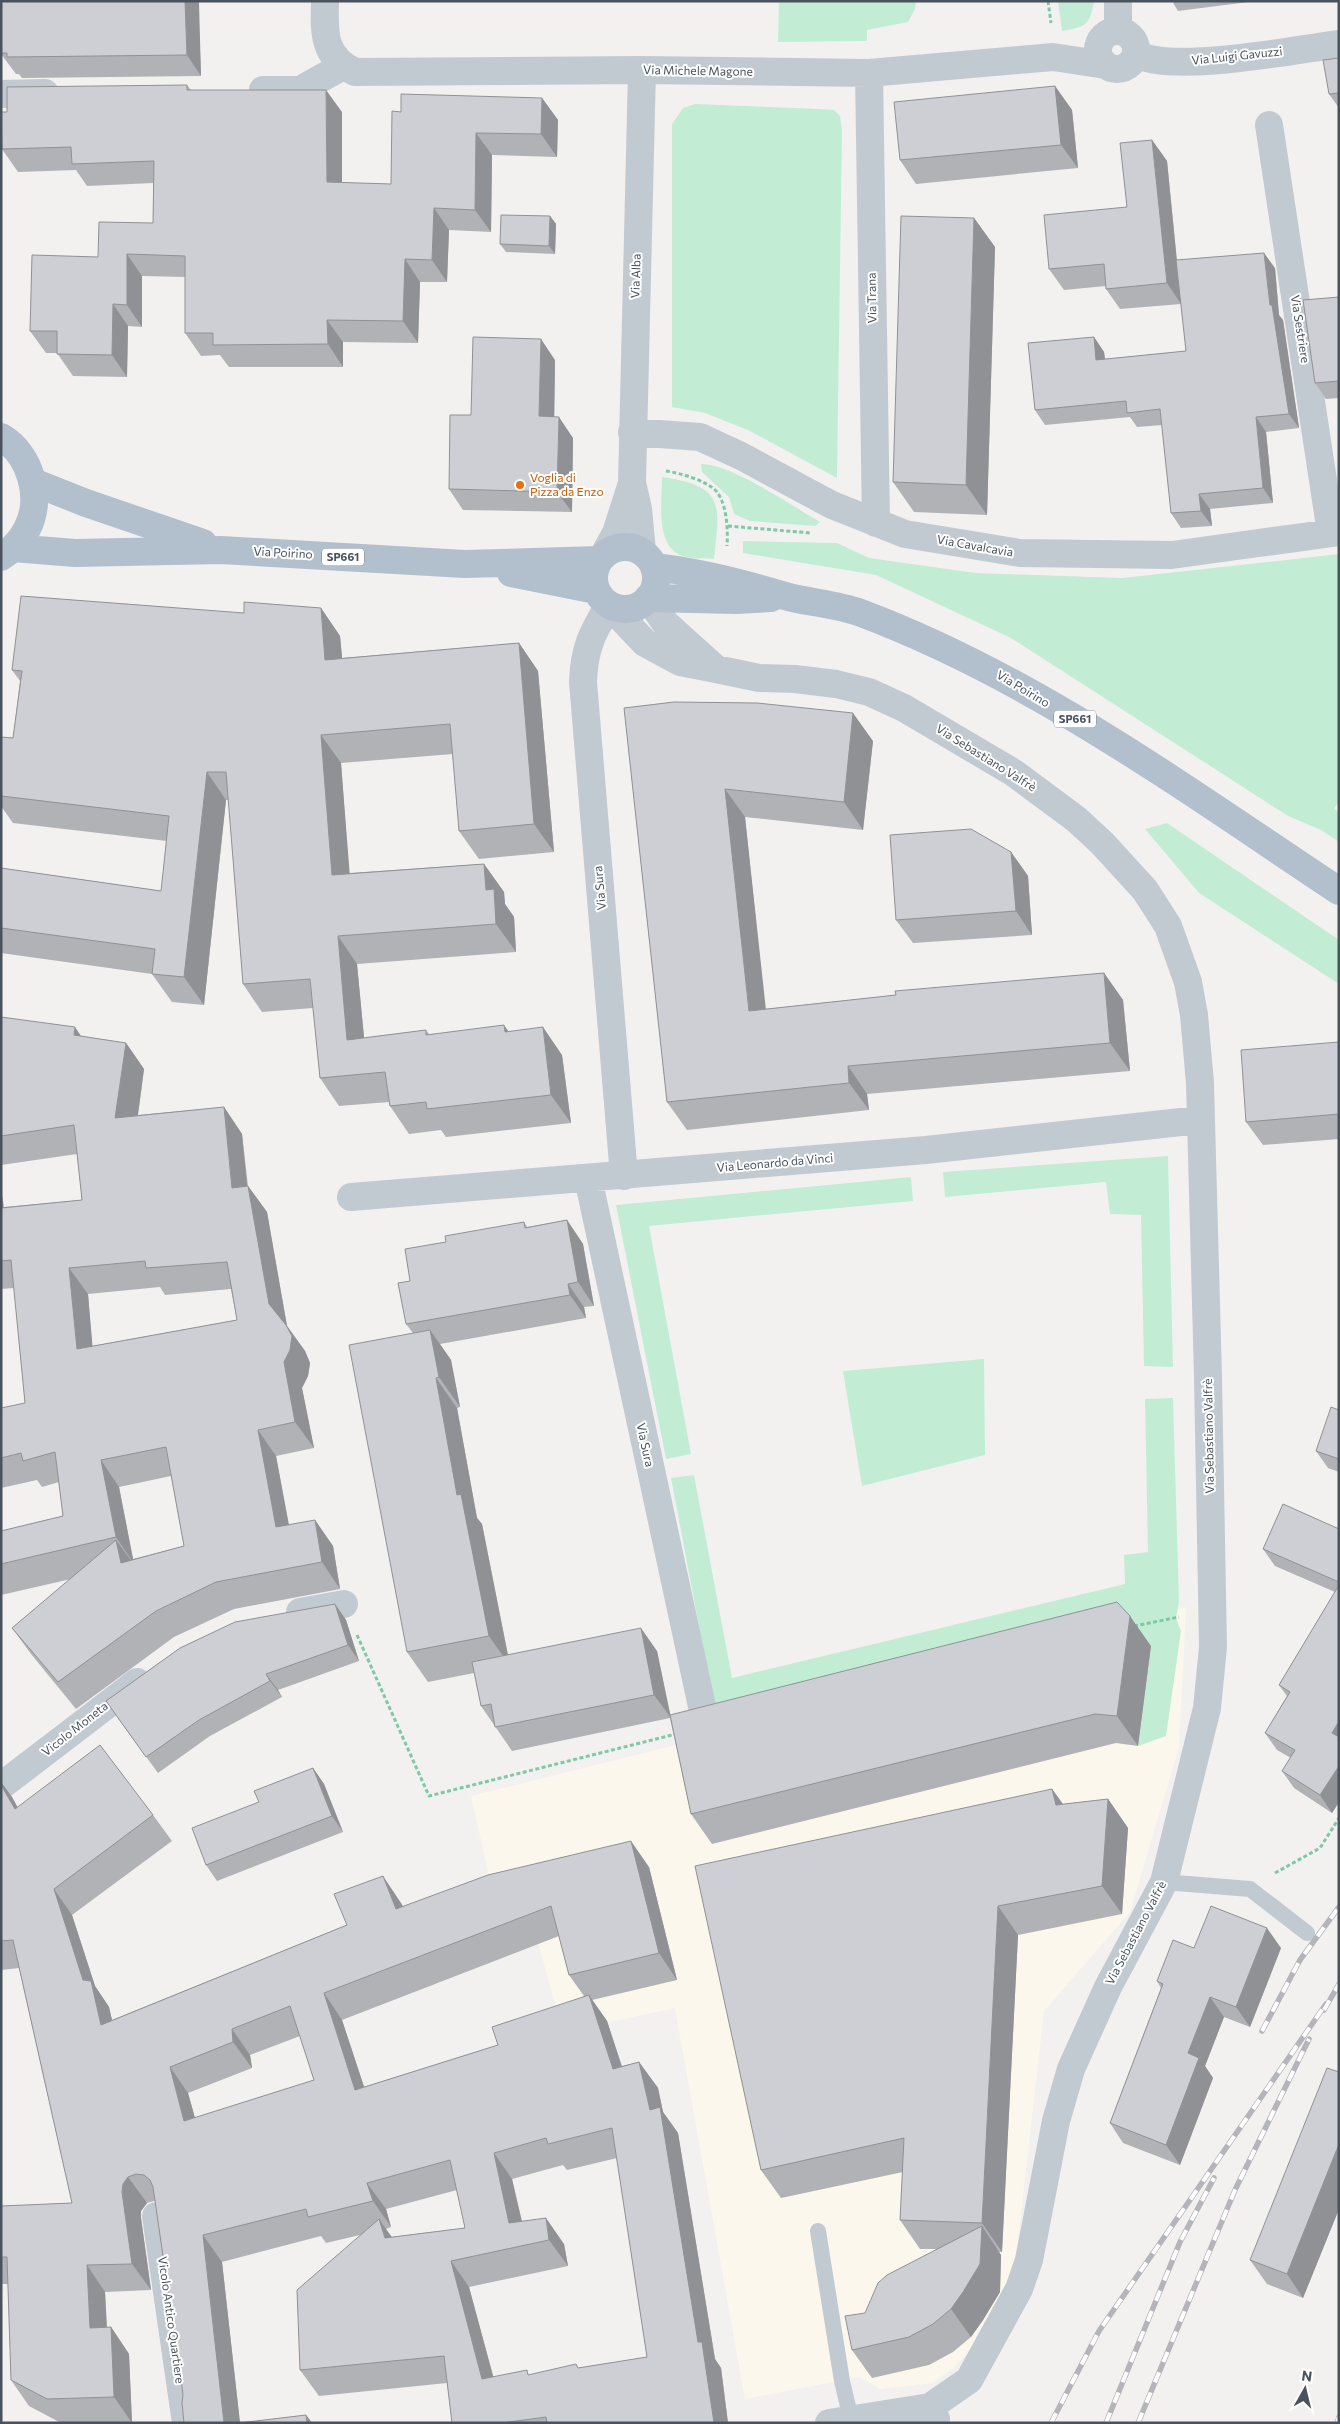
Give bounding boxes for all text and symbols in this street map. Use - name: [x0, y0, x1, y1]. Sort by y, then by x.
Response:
- street label: Via Luigi Gavuzzi: [1191, 43, 1283, 67]
- street label: Via Michele Magone: [643, 62, 753, 78]
- street label: Via Alba: [627, 253, 643, 299]
- street label: Via Trana: [864, 273, 878, 323]
- street label: Via Sestriere: [1289, 294, 1313, 364]
- place label: Voglia di Pizza da Enzo: [530, 470, 604, 498]
- marker: Voglia di Pizza da Enzo: [514, 479, 526, 491]
- street label: Via Cavalcavia: [936, 531, 1014, 559]
- street label: Via Poirino: [253, 543, 313, 561]
- road number: SP661: [322, 548, 364, 566]
- street label: Via Poirino: [994, 667, 1053, 709]
- road number: SP661: [1054, 711, 1096, 728]
- street label: Via Sebastiano Valfrè: [934, 721, 1039, 794]
- street label: Via Sura: [590, 865, 608, 911]
- street label: Via Leonardo da Vinci: [716, 1150, 834, 1174]
- street label: Via Sebastiano Valfrè: [1200, 1378, 1216, 1494]
- street label: Via Sura: [634, 1422, 657, 1468]
- street label: Vicolo Moneta: [39, 1698, 110, 1758]
- street label: Via Sebastiano Valfrè: [1102, 1878, 1168, 1987]
- street label: Vicolo Antico Quartiere: [156, 2255, 188, 2384]
- north arrow: [1280, 2364, 1330, 2414]
- text: N: [1300, 2366, 1313, 2385]

